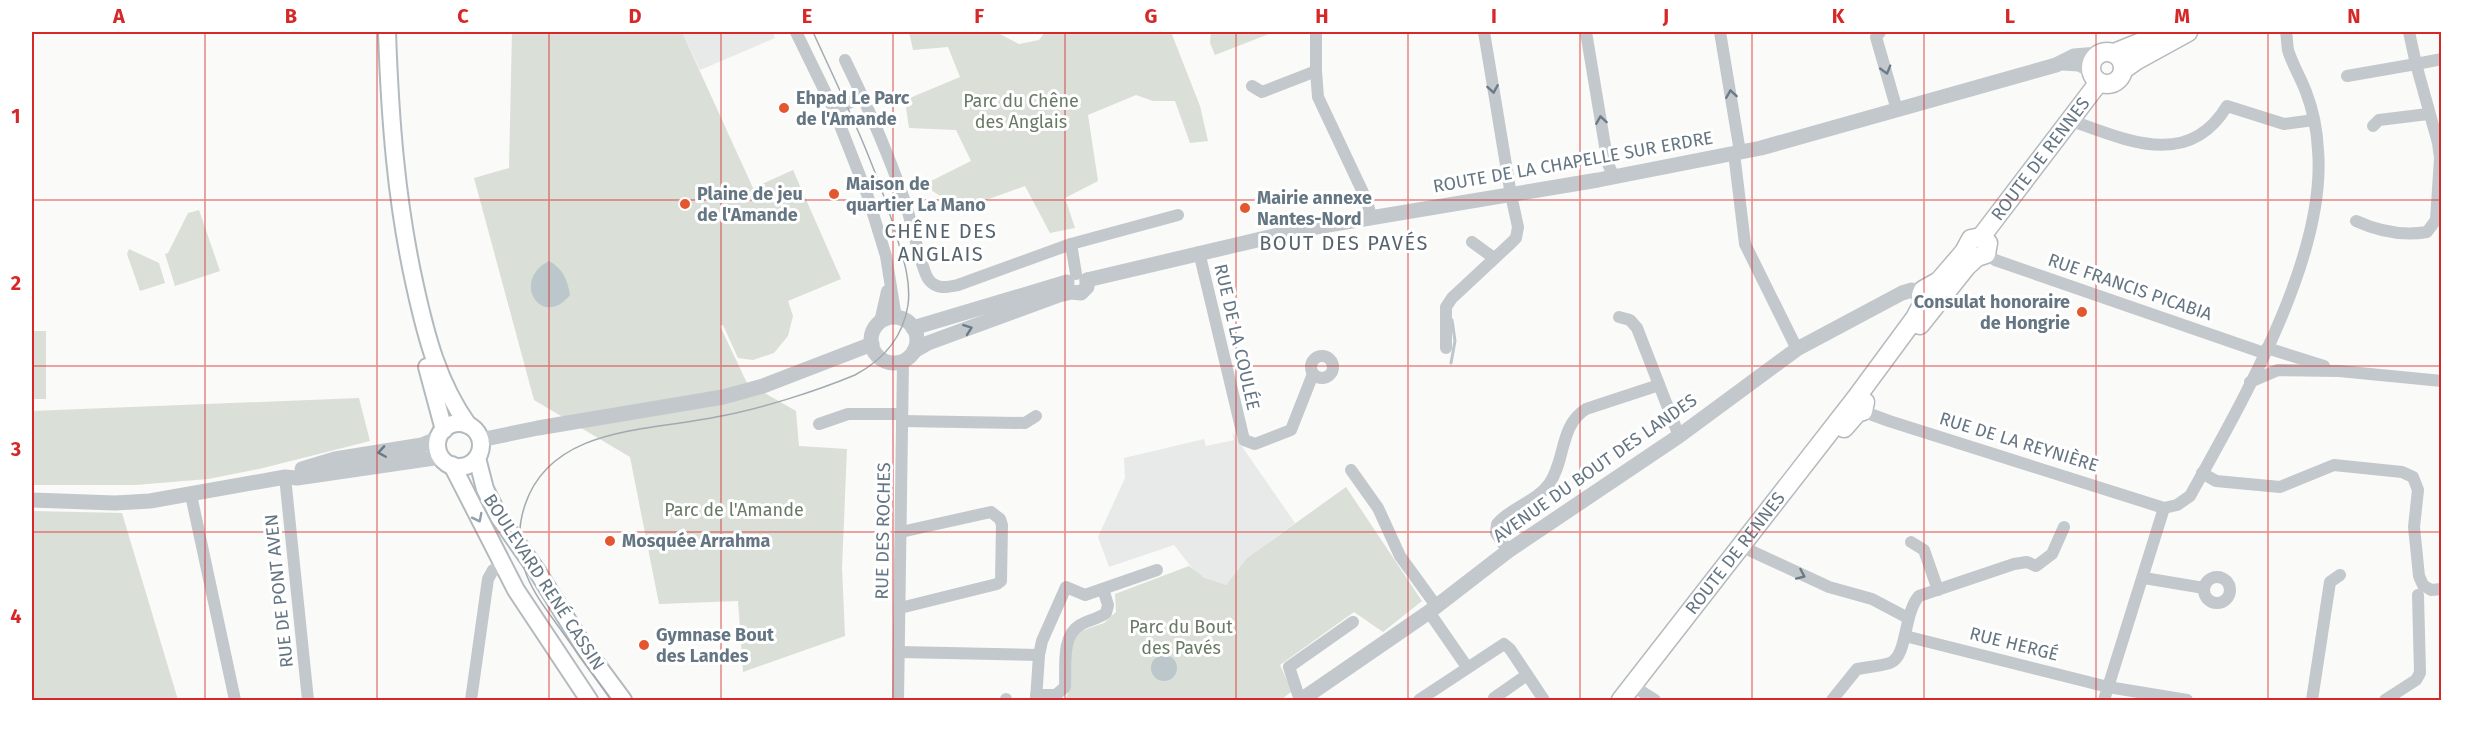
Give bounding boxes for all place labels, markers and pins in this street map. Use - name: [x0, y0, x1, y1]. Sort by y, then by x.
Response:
- place label: Ehpad Le Parc de l'Amande: [796, 87, 910, 130]
- marker: Ehpad Le Parc de l'Amande: [777, 101, 791, 115]
- place label: Maison de quartier La Mano: [846, 173, 986, 216]
- place label: Plaine de jeu de l'Amande: [697, 183, 803, 226]
- marker: Maison de quartier La Mano: [827, 187, 841, 201]
- place label: Mairie annexe Nantes-Nord: [1257, 187, 1372, 230]
- marker: Plaine de jeu de l'Amande: [678, 197, 692, 211]
- marker: Mairie annexe Nantes-Nord: [1238, 201, 1252, 215]
- place label: Consulat honoraire de Hongrie: [1914, 291, 2070, 334]
- marker: Consulat honoraire de Hongrie: [2075, 305, 2089, 319]
- place label: Mosquée Arrahma: [622, 530, 770, 552]
- marker: Mosquée Arrahma: [603, 534, 617, 548]
- place label: Gymnase Bout des Landes: [656, 624, 775, 667]
- marker: Gymnase Bout des Landes: [637, 638, 651, 652]

